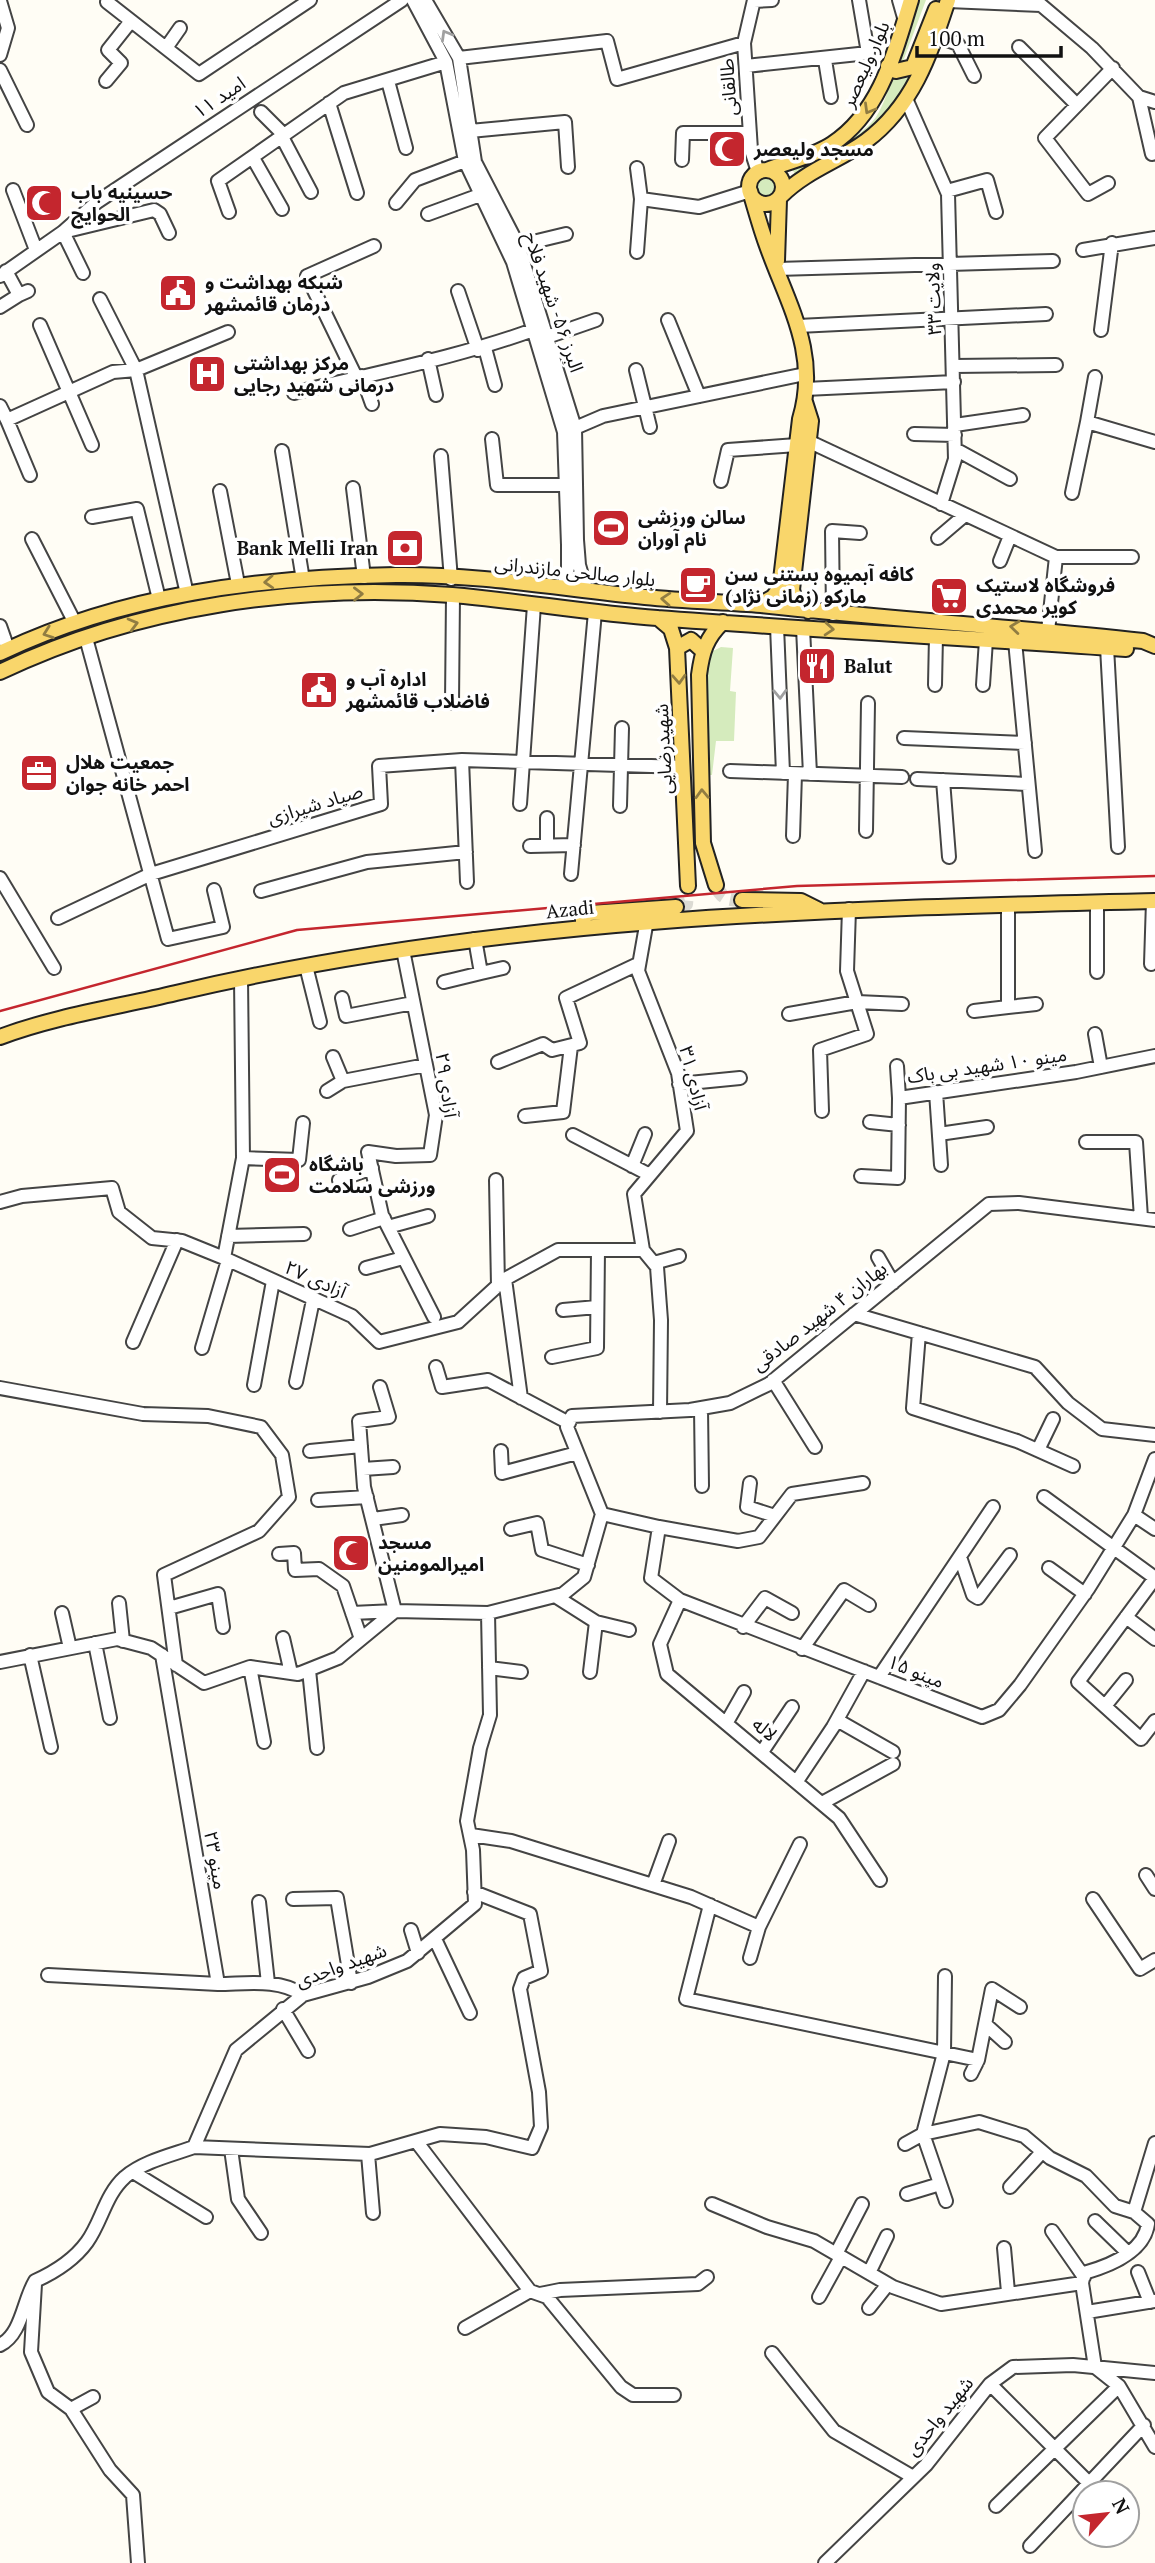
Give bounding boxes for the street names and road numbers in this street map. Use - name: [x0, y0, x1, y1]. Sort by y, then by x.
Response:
- street label: بلوار ولیعصر: [834, 17, 895, 112]
- street label: طالقانی: [713, 57, 742, 117]
- street label: امید ۱۱: [188, 70, 250, 123]
- street label: البرز ۵۶- شهید فلاح: [517, 228, 590, 376]
- street label: ولایت ٣۳: [919, 262, 946, 336]
- street label: بلوار صالحی مازندرانی: [493, 550, 657, 591]
- street label: شهیدرضایی: [648, 703, 677, 795]
- street label: صیاد شیرازی: [264, 777, 366, 830]
- street label: Azadi: [545, 894, 595, 923]
- street label: مینو ۱۰ شهید بی باک: [906, 1041, 1068, 1088]
- street label: آزادی ۳۱: [674, 1043, 715, 1114]
- street label: آزادی ۲۹: [431, 1051, 465, 1120]
- street label: آزادی ۲۷: [281, 1254, 352, 1304]
- street label: بهاران ۴ شهید صادقی: [746, 1255, 891, 1376]
- street label: مینو ۱۵: [884, 1648, 948, 1693]
- street label: لاله: [748, 1711, 783, 1746]
- street label: مینو ۲۳: [199, 1829, 234, 1891]
- street label: شهید واحدی: [292, 1937, 390, 1993]
- street label: شهید واحدی: [899, 2371, 978, 2461]

